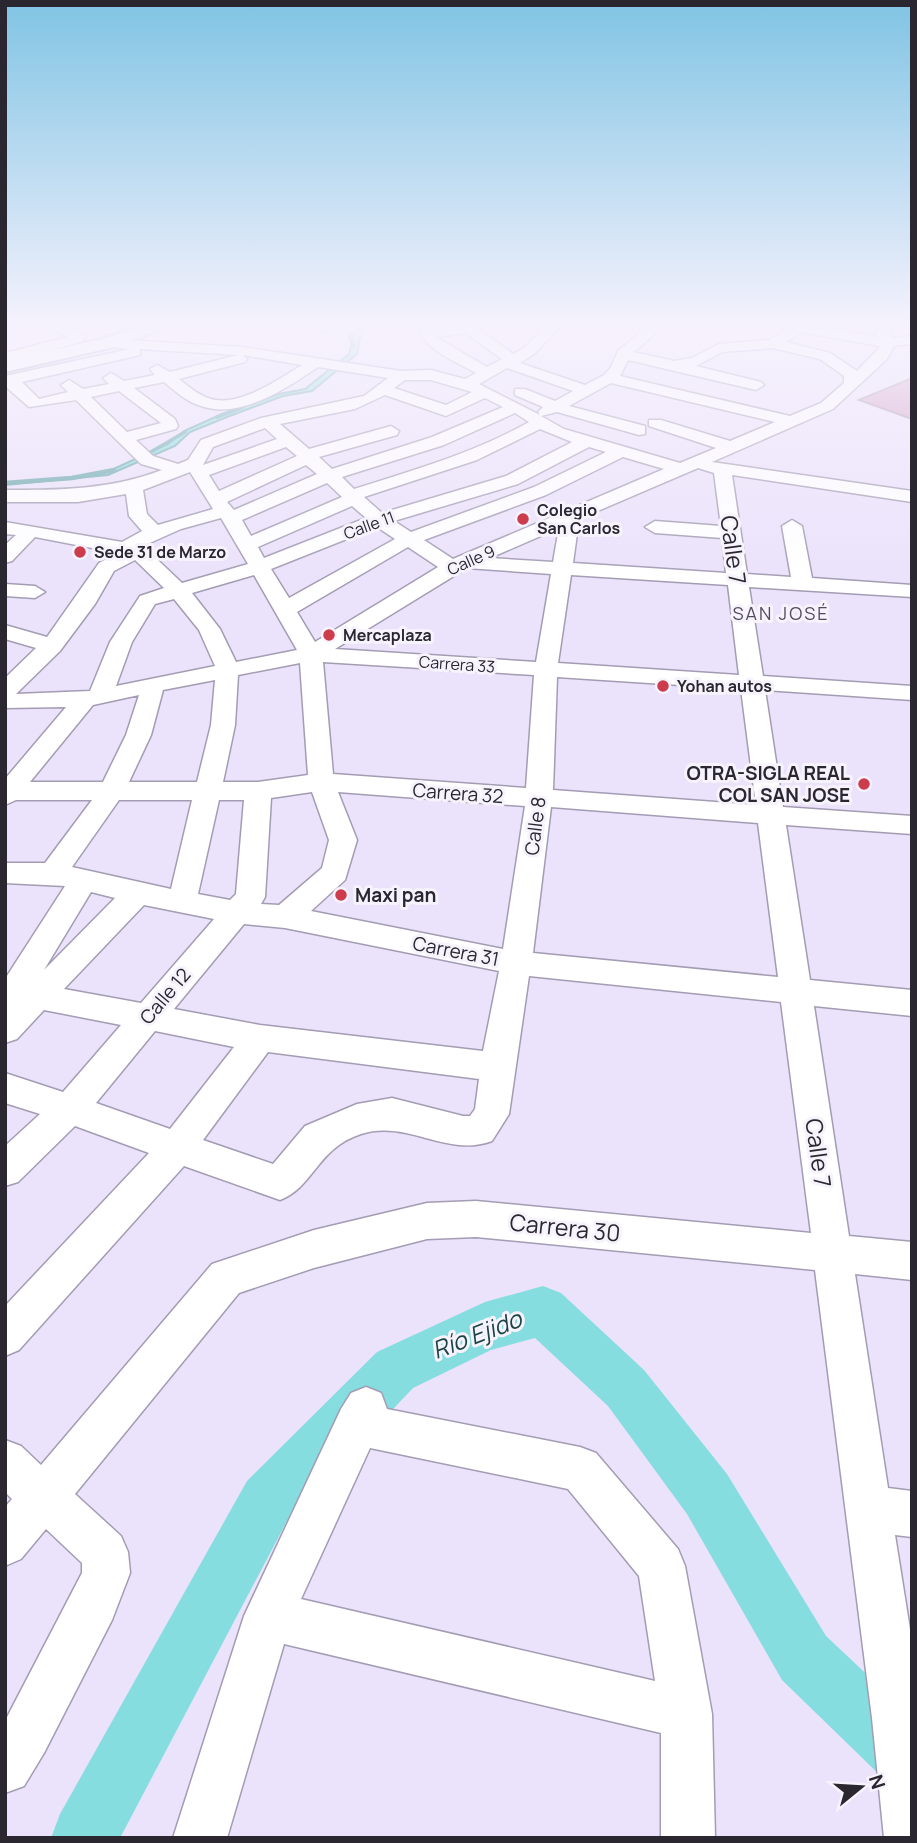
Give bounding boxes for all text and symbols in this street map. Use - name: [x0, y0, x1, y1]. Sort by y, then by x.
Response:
- place label: Colegio San Carlos: [537, 499, 621, 539]
- street label: Calle 11: [340, 506, 398, 544]
- marker: Colegio San Carlos: [515, 511, 531, 527]
- street label: Calle 7: [713, 513, 755, 587]
- street label: Calle 9: [444, 540, 498, 580]
- place label: Sede 31 de Marzo: [94, 541, 226, 563]
- marker: Sede 31 de Marzo: [72, 544, 88, 560]
- district label: SAN JOSÉ: [732, 601, 830, 625]
- place label: Mercaplaza: [343, 624, 432, 646]
- marker: Mercaplaza: [321, 627, 337, 643]
- street label: Carrera 33: [418, 650, 496, 678]
- place label: Yohan autos: [677, 675, 772, 697]
- marker: Yohan autos: [655, 678, 671, 694]
- place label: OTRA-SIGLA REAL COL SAN JOSE: [686, 760, 850, 808]
- marker: OTRA-SIGLA REAL COL SAN JOSE: [856, 776, 872, 792]
- street label: Carrera 32: [412, 777, 504, 809]
- street label: Calle 8: [519, 795, 551, 857]
- place label: Maxi pan: [355, 882, 436, 908]
- marker: Maxi pan: [333, 887, 349, 903]
- street label: Carrera 31: [411, 930, 501, 972]
- street label: Calle 12: [134, 962, 196, 1030]
- street label: Calle 7: [798, 1116, 840, 1190]
- street label: Carrera 30: [508, 1205, 622, 1249]
- water label: Río Ejido: [427, 1301, 528, 1366]
- north arrow: [826, 1752, 896, 1822]
- text: N: [863, 1771, 892, 1792]

